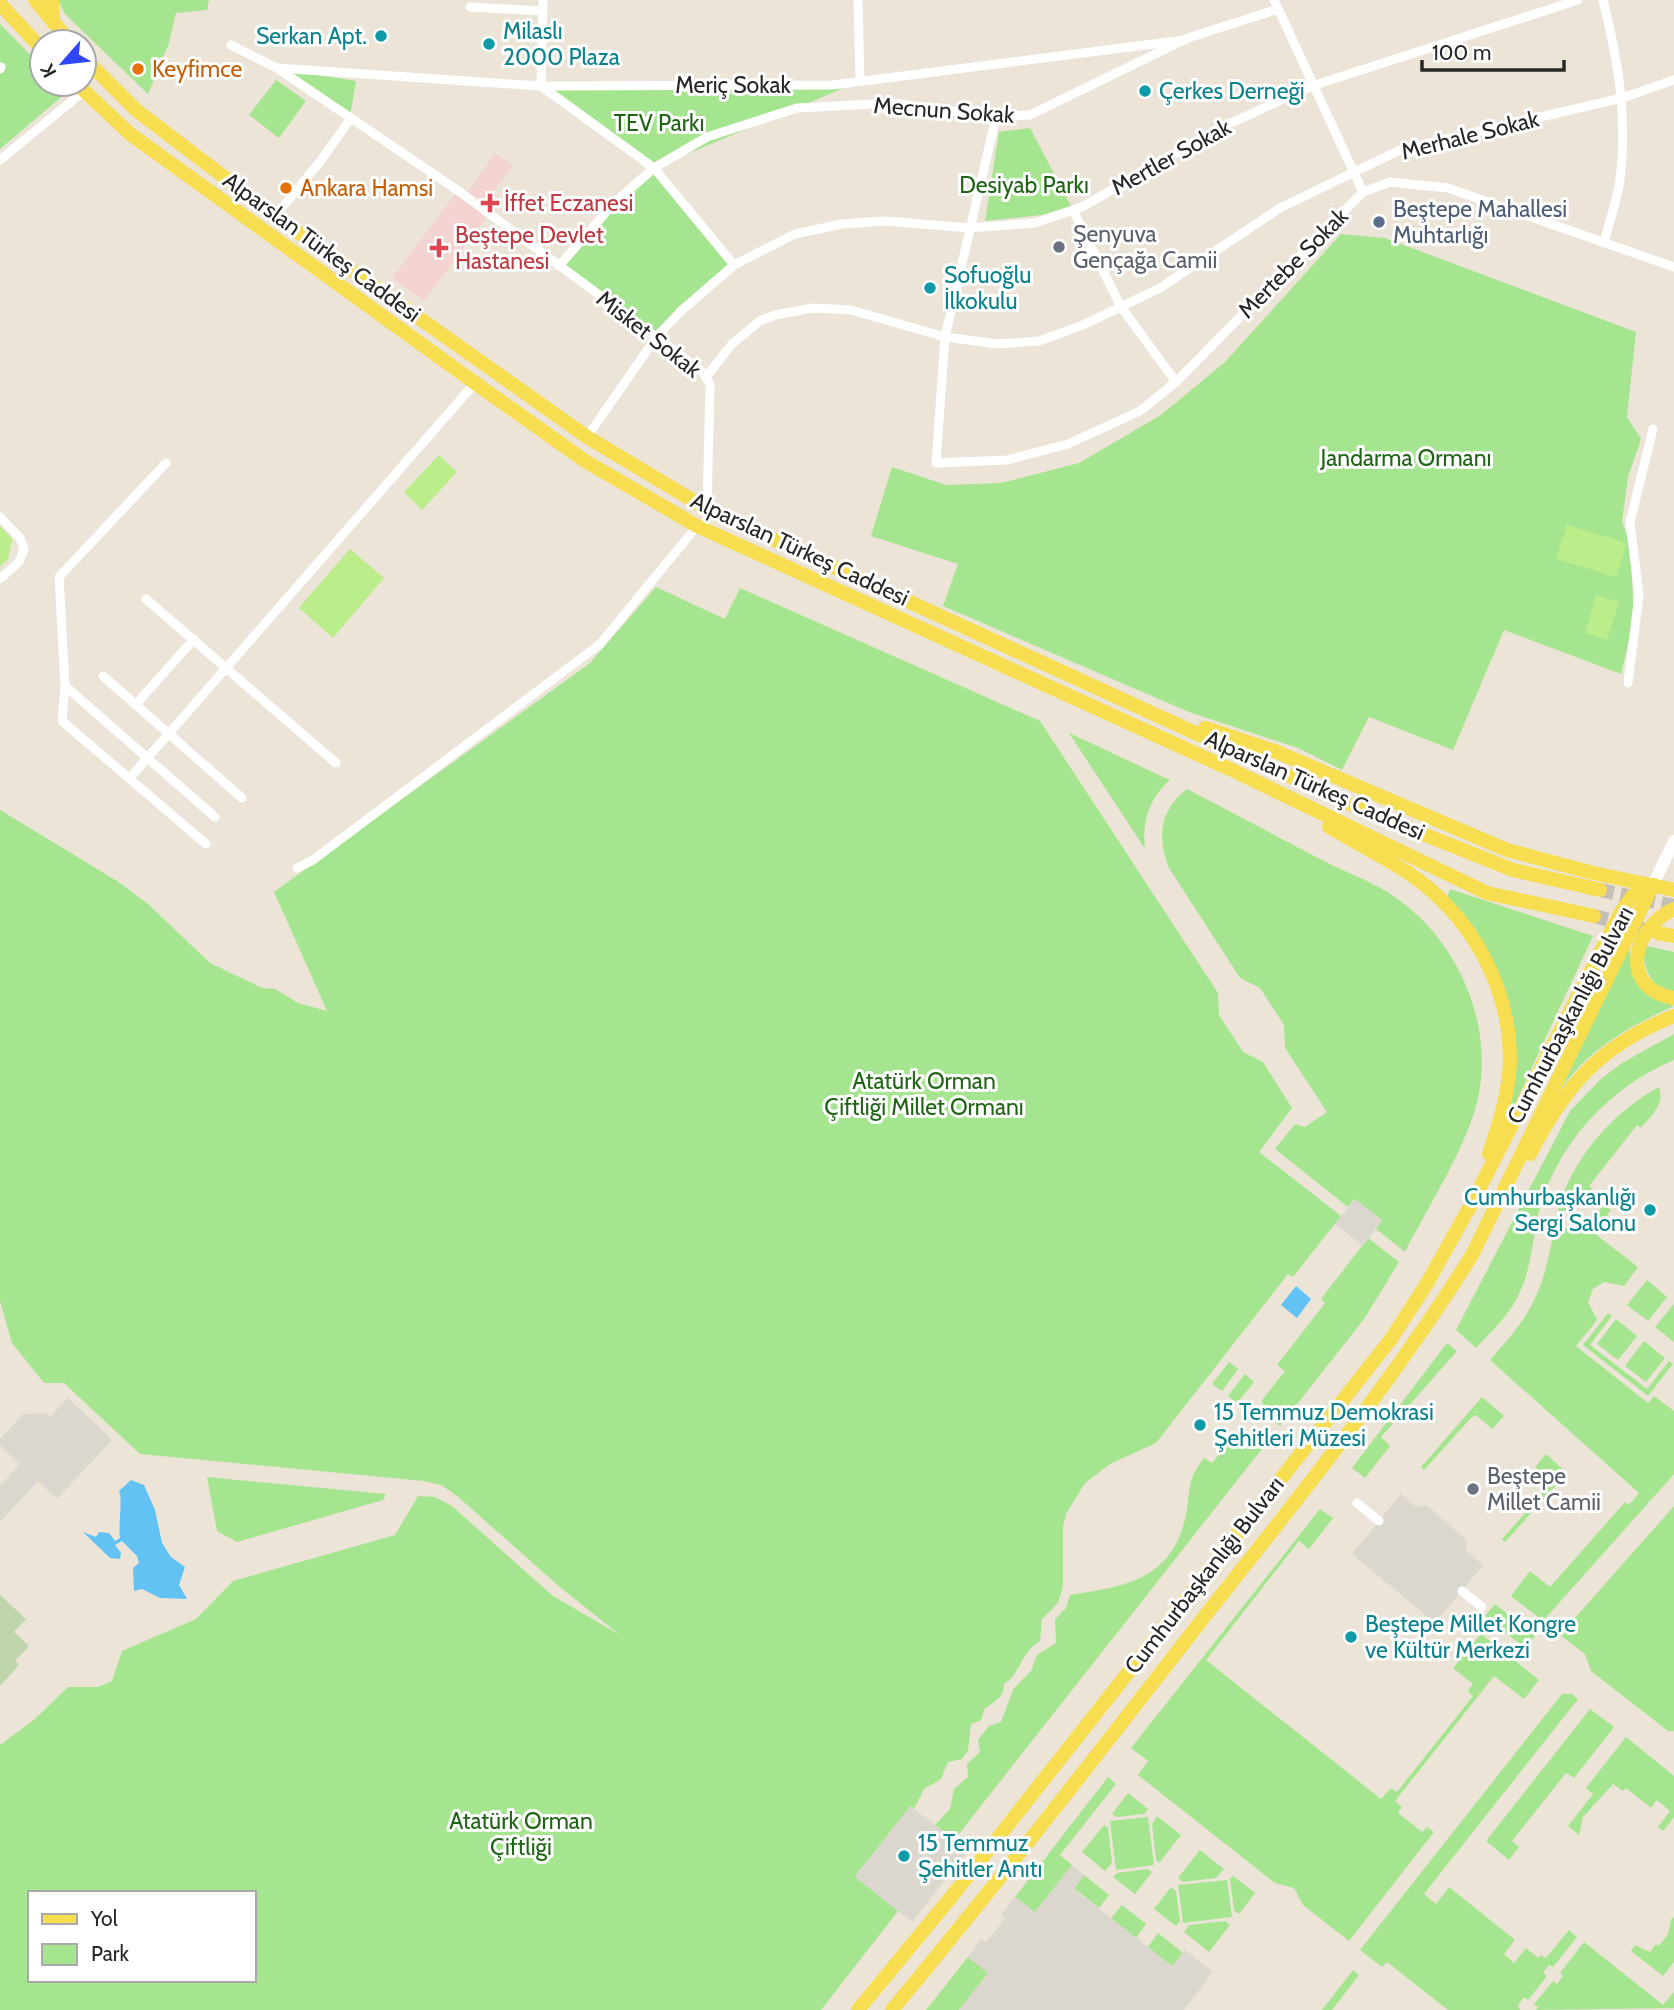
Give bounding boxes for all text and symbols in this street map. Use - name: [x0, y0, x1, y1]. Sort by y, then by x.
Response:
- place label: Milaslı 2000 Plaza: [503, 17, 620, 71]
- place label: Serkan Apt.: [256, 22, 367, 50]
- north arrow: [28, 28, 98, 98]
- marker: Serkan Apt.: [373, 28, 389, 44]
- scale bar: [1422, 28, 1564, 72]
- marker: Milaslı 2000 Plaza: [481, 36, 497, 52]
- text: 100 m: [1432, 40, 1491, 65]
- place label: Keyfimce: [152, 55, 242, 83]
- text: K: [35, 60, 61, 81]
- marker: Keyfimce: [130, 61, 146, 77]
- street label: Meriç Sokak: [675, 71, 791, 99]
- place label: Çerkes Derneği: [1159, 77, 1305, 105]
- marker: Çerkes Derneği: [1137, 83, 1153, 99]
- street label: Mecnun Sokak: [873, 91, 1016, 129]
- street label: Merhale Sokak: [1398, 104, 1542, 166]
- park label: TEV Parkı: [614, 109, 704, 137]
- street label: Mertler Sokak: [1106, 112, 1236, 201]
- street label: Alparslan Türkeş Caddesi: [218, 166, 426, 328]
- park label: Desiyab Parkı: [959, 171, 1089, 199]
- place label: Ankara Hamsi: [300, 174, 433, 202]
- marker: Ankara Hamsi: [278, 180, 294, 196]
- place label: İffet Eczanesi: [504, 189, 633, 217]
- marker: İffet Eczanesi: [482, 195, 498, 211]
- place label: Beştepe Mahallesi Muhtarlığı: [1393, 195, 1567, 249]
- street label: Mertebe Sokak: [1232, 202, 1354, 324]
- marker: Beştepe Mahallesi Muhtarlığı: [1371, 214, 1387, 230]
- place label: Şenyuva Gençağa Camii: [1073, 220, 1217, 274]
- place label: Beştepe Devlet Hastanesi: [455, 221, 604, 275]
- marker: Beştepe Devlet Hastanesi: [429, 238, 449, 258]
- marker: Şenyuva Gençağa Camii: [1051, 239, 1067, 255]
- place label: Sofuoğlu İlkokulu: [944, 261, 1031, 315]
- marker: Sofuoğlu İlkokulu: [922, 280, 938, 296]
- street label: Misket Sokak: [591, 284, 707, 384]
- park label: Jandarma Ormanı: [1320, 444, 1491, 472]
- street label: Alparslan Türkeş Caddesi: [687, 486, 913, 612]
- street label: Alparslan Türkeş Caddesi: [1201, 724, 1429, 846]
- street label: Cumhurbaşkanlığı Bulvarı: [1501, 901, 1639, 1129]
- park label: Atatürk Orman Çiftliği Millet Ormanı: [824, 1067, 1024, 1121]
- place label: Cumhurbaşkanlığı Sergi Salonu: [1464, 1183, 1636, 1237]
- marker: Cumhurbaşkanlığı Sergi Salonu: [1642, 1202, 1658, 1218]
- place label: 15 Temmuz Demokrasi Şehitleri Müzesi: [1214, 1398, 1434, 1452]
- marker: 15 Temmuz Demokrasi Şehitleri Müzesi: [1192, 1417, 1208, 1433]
- place label: Beştepe Millet Camii: [1487, 1462, 1601, 1516]
- street label: Cumhurbaşkanlığı Bulvarı: [1118, 1471, 1290, 1679]
- marker: Beştepe Millet Camii: [1465, 1481, 1481, 1497]
- place label: Beştepe Millet Kongre ve Kültür Merkezi: [1365, 1610, 1576, 1664]
- marker: Beştepe Millet Kongre ve Kültür Merkezi: [1343, 1629, 1359, 1645]
- park label: Atatürk Orman Çiftliği: [449, 1807, 593, 1861]
- place label: 15 Temmuz Şehitler Anıtı: [918, 1829, 1042, 1883]
- marker: 15 Temmuz Şehitler Anıtı: [896, 1848, 912, 1864]
- legend: [28, 1891, 256, 1982]
- text: Yol: [90, 1906, 118, 1931]
- text: Park: [91, 1941, 129, 1966]

